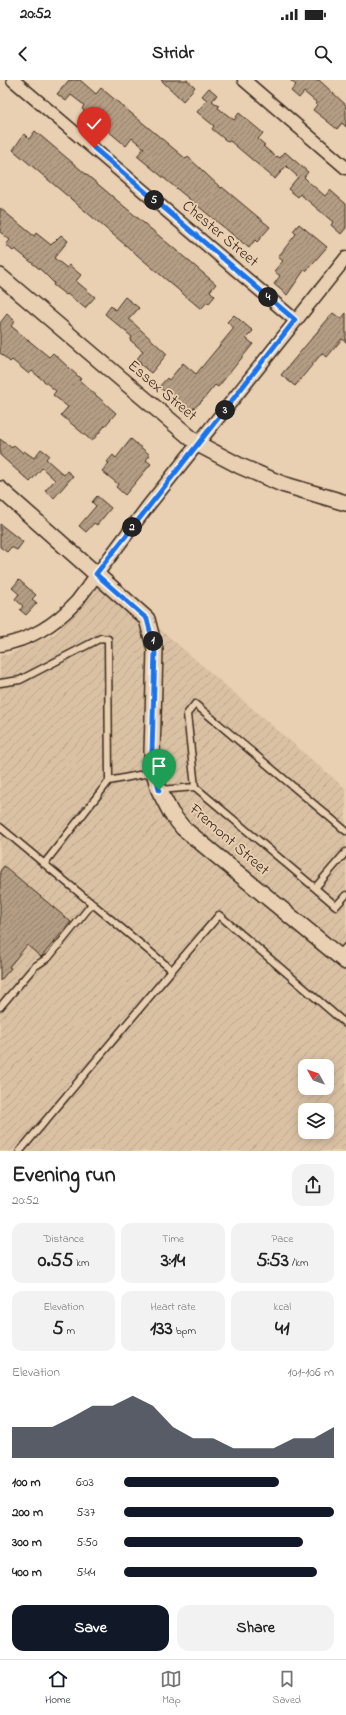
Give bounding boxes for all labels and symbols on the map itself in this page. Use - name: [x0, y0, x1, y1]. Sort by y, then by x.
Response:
- pin: [77, 107, 111, 148]
- pin: 5: [144, 190, 164, 210]
- street label: Chester Street: [176, 195, 264, 274]
- pin: 4: [258, 287, 278, 307]
- street label: Essex Street: [122, 355, 203, 428]
- pin: 3: [215, 400, 235, 420]
- pin: 2: [122, 517, 142, 537]
- pin: 1: [143, 631, 163, 651]
- pin: [142, 749, 176, 790]
- street label: Fremont Street: [183, 798, 275, 882]
- north arrow: [298, 1059, 334, 1095]

